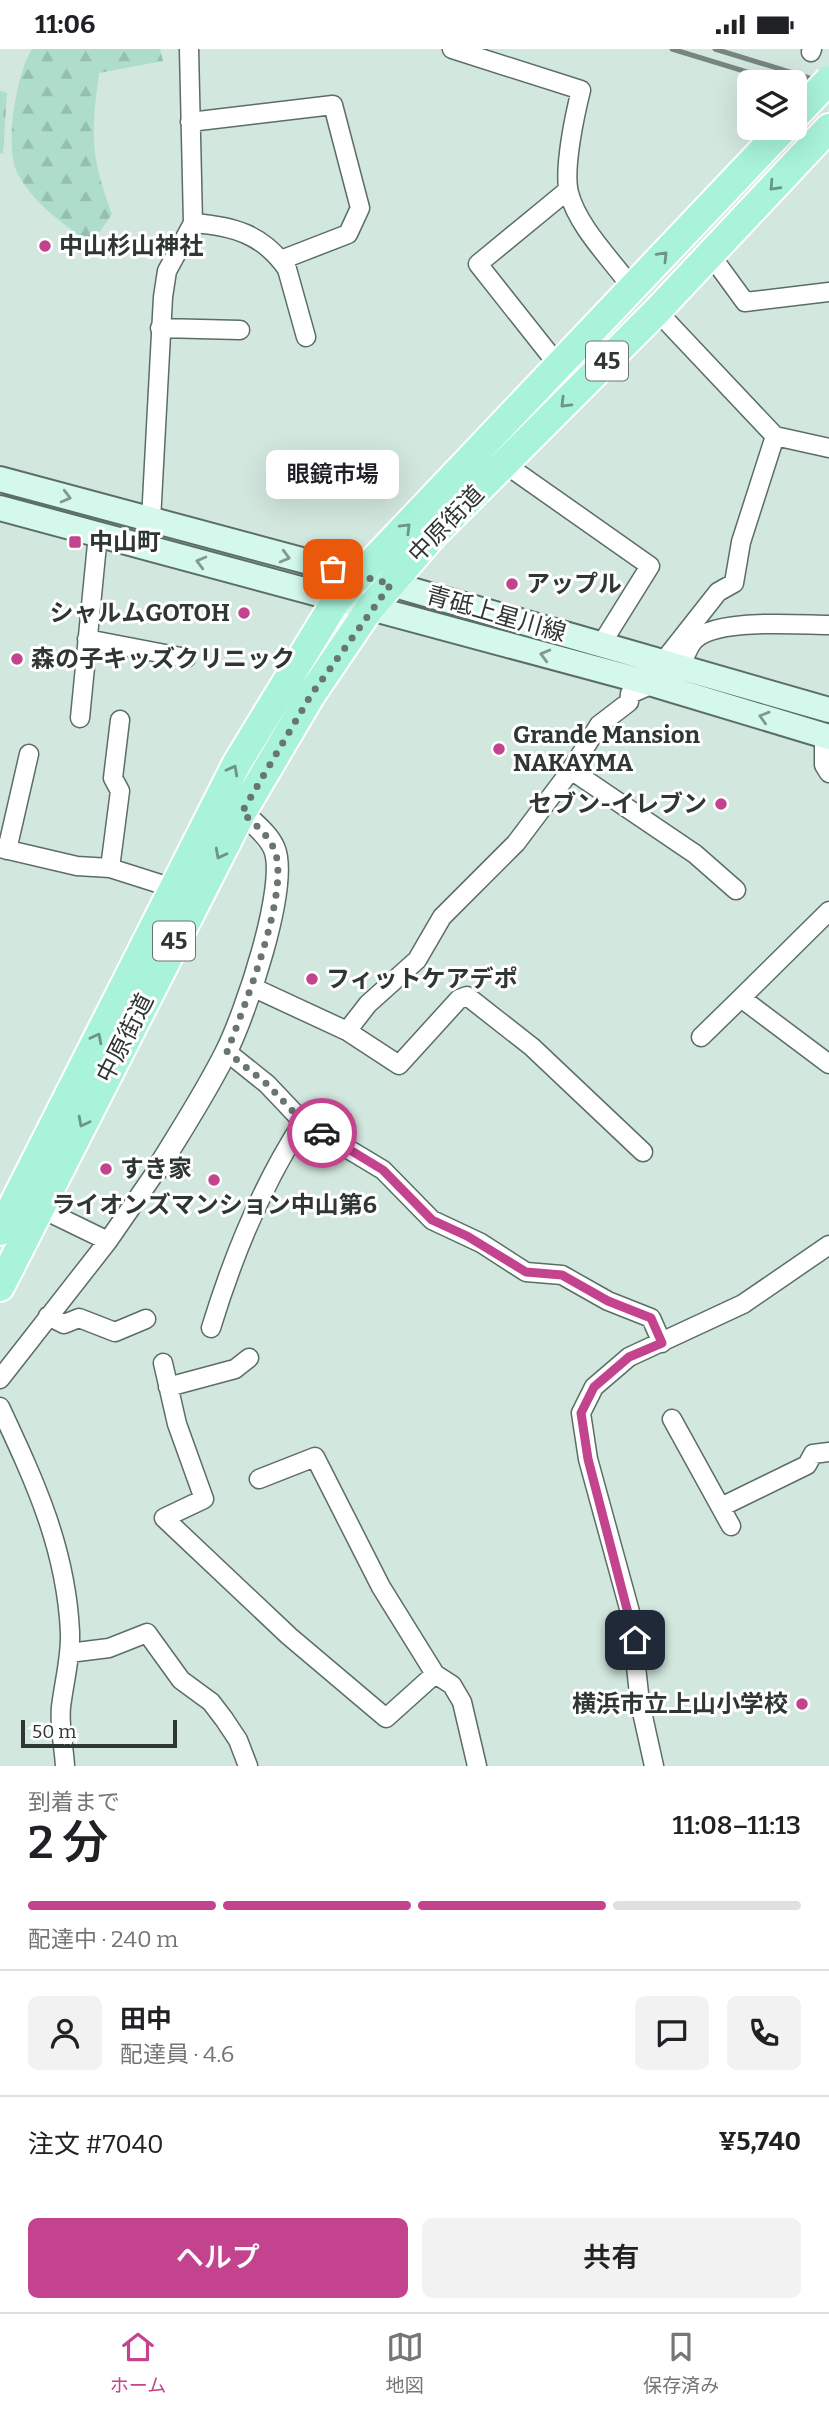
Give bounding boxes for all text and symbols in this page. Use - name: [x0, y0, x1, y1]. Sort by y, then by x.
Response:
- text: 11:06: [35, 9, 95, 40]
- map controls: [737, 70, 807, 140]
- button: layers: [737, 70, 807, 140]
- one-way arrow: [770, 178, 783, 191]
- place label: 中山杉山神社: [59, 232, 203, 260]
- marker: 中山杉山神社: [37, 238, 53, 254]
- one-way arrow: [654, 251, 667, 264]
- road number: 45: [586, 341, 628, 381]
- one-way arrow: [561, 394, 574, 407]
- callout: 眼鏡市場: [266, 450, 400, 499]
- text: 眼鏡市場: [287, 460, 379, 488]
- street label: 中原街道: [403, 480, 489, 568]
- one-way arrow: [60, 489, 72, 503]
- one-way arrow: [398, 524, 410, 536]
- place label: 中山町: [89, 528, 161, 556]
- marker: 中山町: [67, 534, 83, 550]
- pin: [303, 539, 363, 599]
- one-way arrow: [279, 548, 291, 563]
- icon: bag: [314, 550, 352, 588]
- one-way arrow: [195, 556, 207, 570]
- place label: アップル: [526, 570, 622, 598]
- marker: アップル: [504, 576, 520, 592]
- street label: 青砥上星川線: [423, 581, 569, 647]
- place label: シャルムGOTOH: [50, 599, 230, 627]
- marker: シャルムGOTOH: [236, 605, 252, 621]
- place label: 森の子キッズクリニック: [31, 645, 295, 673]
- one-way arrow: [539, 649, 551, 663]
- marker: 森の子キッズクリニック: [9, 651, 25, 667]
- one-way arrow: [758, 710, 770, 725]
- place label: Grande Mansion NAKAYMA: [513, 721, 701, 777]
- marker: Grande Mansion NAKAYMA: [491, 741, 507, 757]
- one-way arrow: [225, 765, 239, 777]
- place label: セブン-イレブン: [528, 790, 707, 818]
- marker: セブン-イレブン: [713, 796, 729, 812]
- one-way arrow: [214, 847, 228, 860]
- road number: 45: [153, 921, 195, 961]
- place label: フィットケアデポ: [326, 965, 518, 993]
- marker: フィットケアデポ: [304, 971, 320, 987]
- street label: 中原街道: [91, 989, 159, 1087]
- one-way arrow: [88, 1033, 102, 1045]
- courier: [287, 1098, 357, 1168]
- icon: car: [303, 1114, 341, 1152]
- one-way arrow: [77, 1115, 91, 1127]
- place label: すき家: [120, 1155, 192, 1183]
- marker: すき家: [98, 1161, 114, 1177]
- marker: ライオンズマンション中山第6: [206, 1172, 222, 1188]
- place label: ライオンズマンション中山第6: [51, 1191, 377, 1219]
- pin: [605, 1610, 665, 1670]
- icon: home: [616, 1621, 654, 1659]
- place label: 横浜市立上山小学校: [572, 1690, 788, 1718]
- marker: 横浜市立上山小学校: [794, 1696, 810, 1712]
- scale bar: [21, 1717, 177, 1749]
- text: 50 m: [32, 1720, 76, 1743]
- text: 到着まで: [28, 1788, 120, 1816]
- text: 11:08–11:13: [672, 1810, 801, 1841]
- text: 2 分: [28, 1815, 108, 1870]
- text: 配達中 · 240 m: [28, 1925, 178, 1953]
- button: person: [28, 1996, 102, 2070]
- button: chat: [635, 1996, 709, 2070]
- button: phone: [727, 1996, 801, 2070]
- text: 田中: [120, 2004, 172, 2035]
- text: 配達員 · 4.6: [120, 2040, 234, 2068]
- text: ¥5,740: [719, 2126, 801, 2157]
- text: 注文 #7040: [28, 2129, 164, 2160]
- button: ヘルプ: [28, 2218, 408, 2298]
- button: 共有: [422, 2218, 801, 2298]
- tab: ホーム: [110, 2328, 166, 2397]
- tab: 地図: [386, 2328, 424, 2397]
- tab: 保存済み: [643, 2328, 719, 2397]

